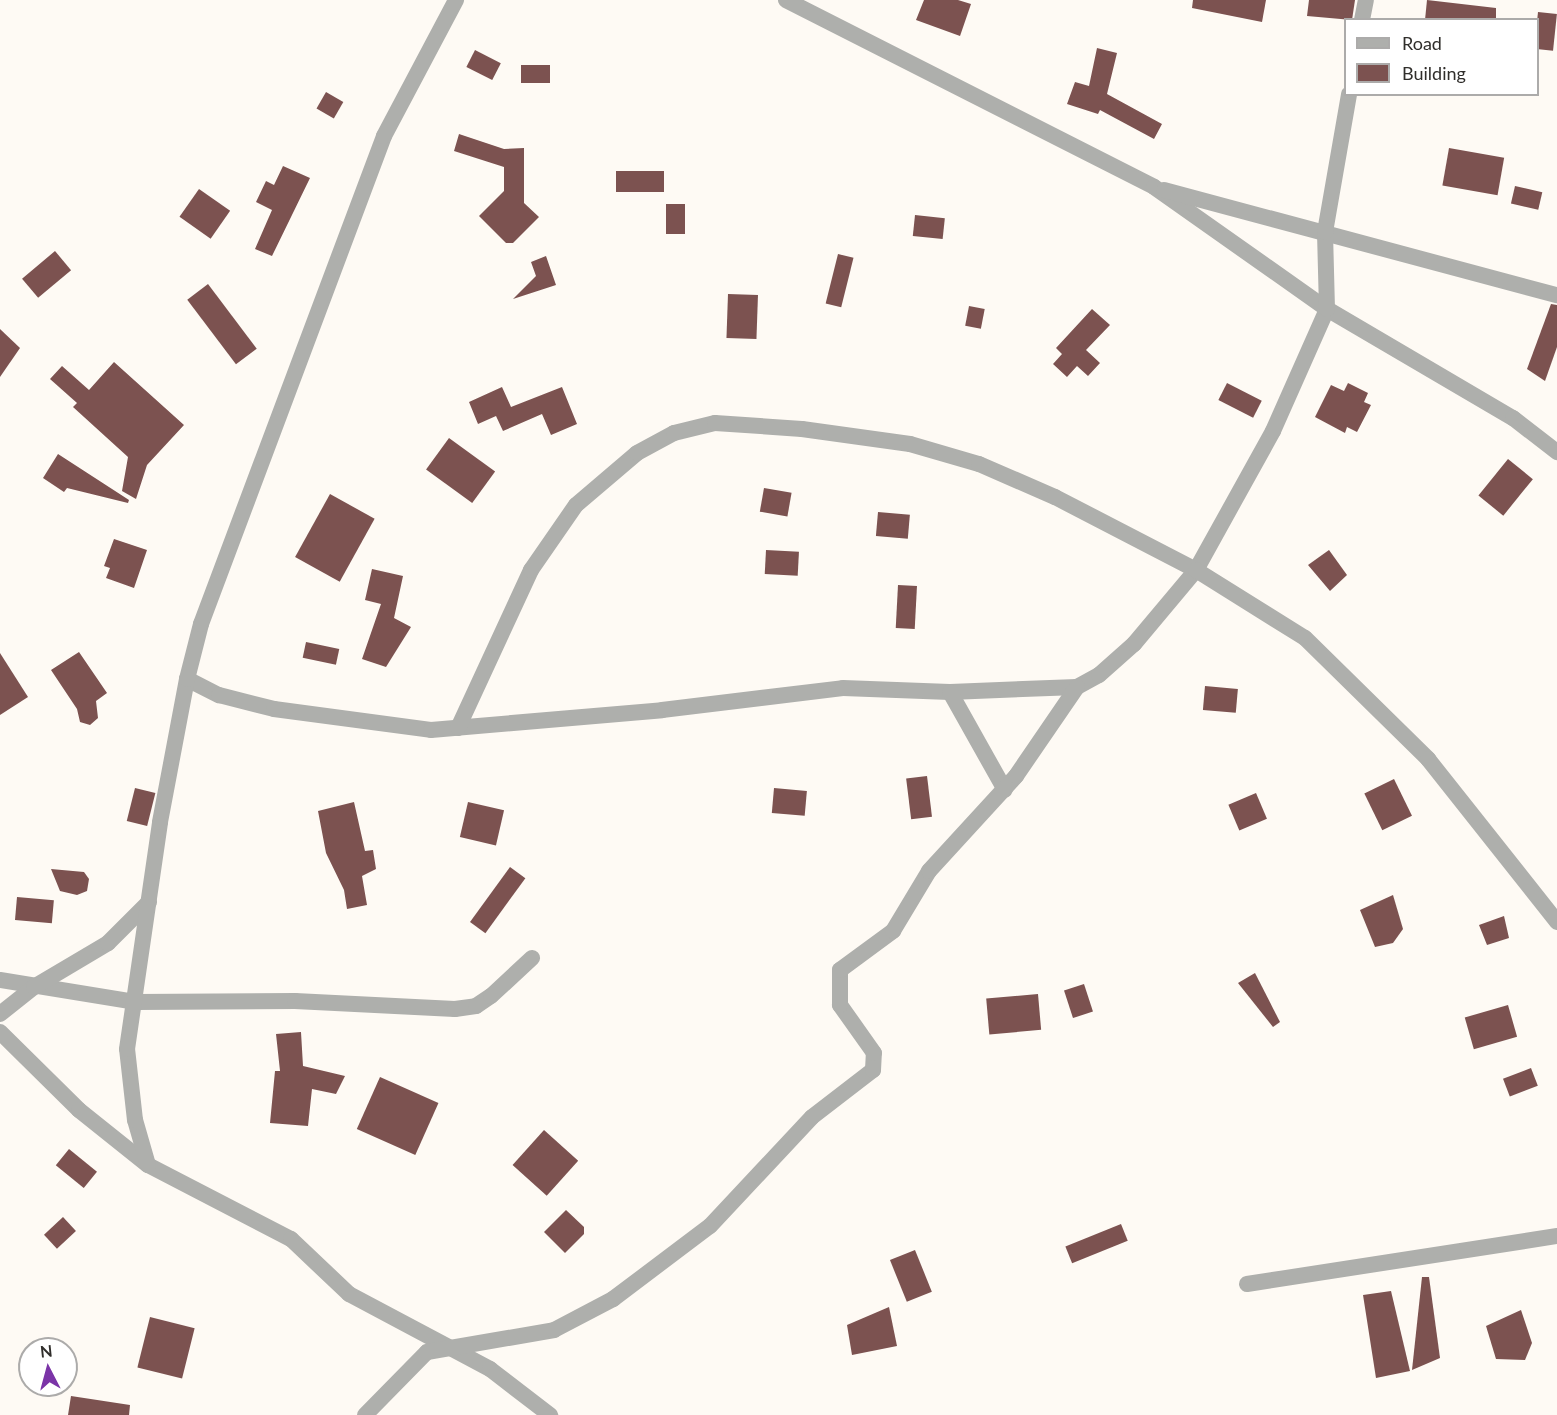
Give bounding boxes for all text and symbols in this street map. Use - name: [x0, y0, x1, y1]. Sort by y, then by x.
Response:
- legend: [1344, 18, 1539, 96]
- text: Road: [1402, 32, 1442, 54]
- text: Building: [1402, 62, 1466, 84]
- north arrow: [18, 1337, 78, 1397]
- text: N: [39, 1340, 53, 1361]

